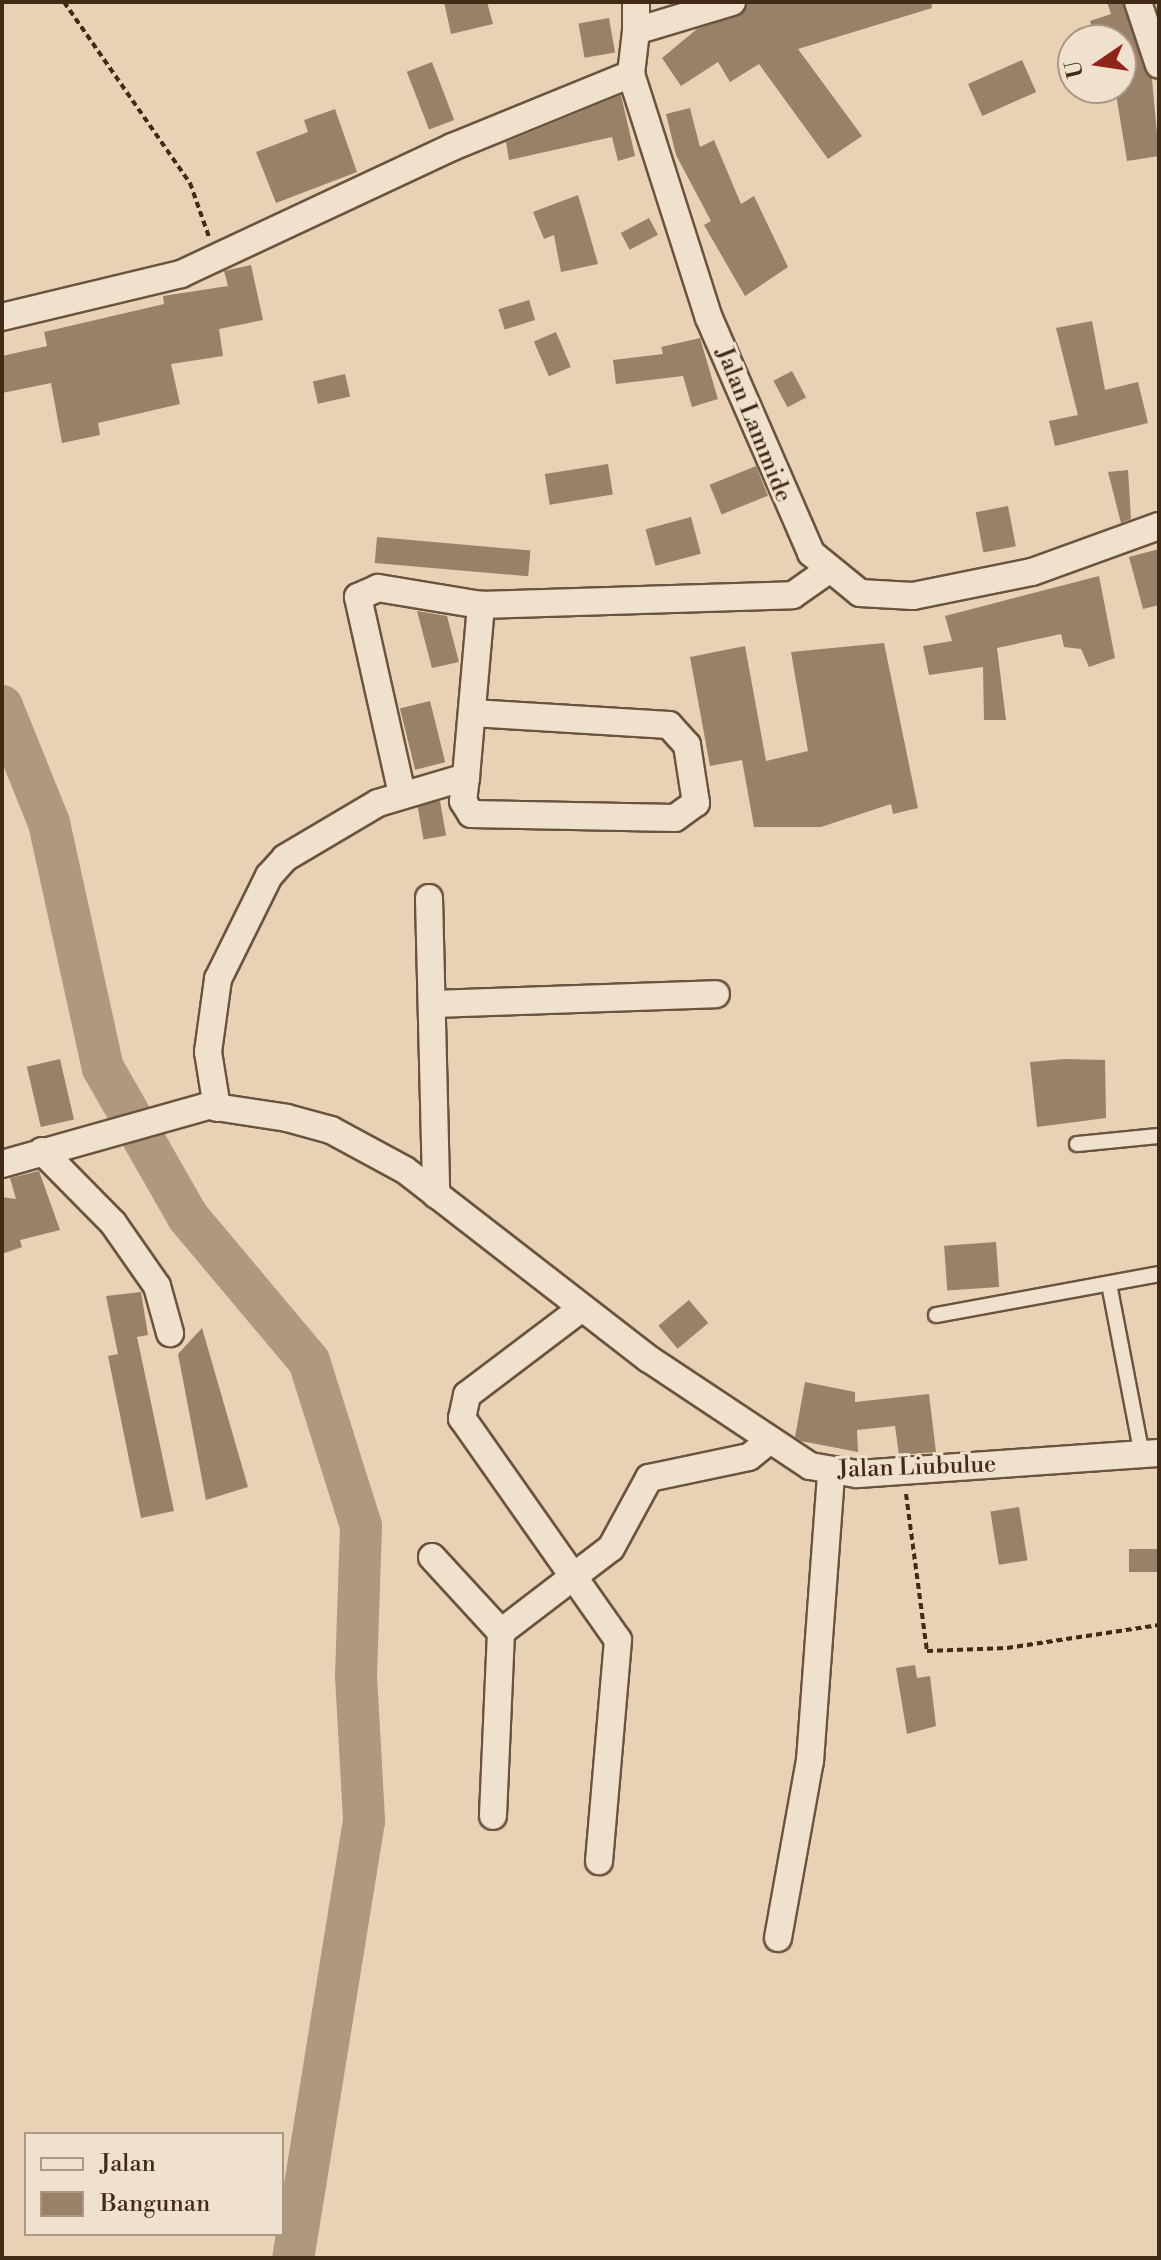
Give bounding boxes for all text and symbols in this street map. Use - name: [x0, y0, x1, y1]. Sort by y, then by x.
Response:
- north arrow: [1057, 24, 1137, 104]
- text: U: [1060, 58, 1090, 80]
- street label: Jalan Lammide: [709, 343, 797, 507]
- street label: Jalan Liubulue: [837, 1451, 997, 1485]
- legend: [24, 2132, 284, 2236]
- text: Jalan: [100, 2149, 156, 2179]
- text: Bangunan: [100, 2189, 210, 2219]

